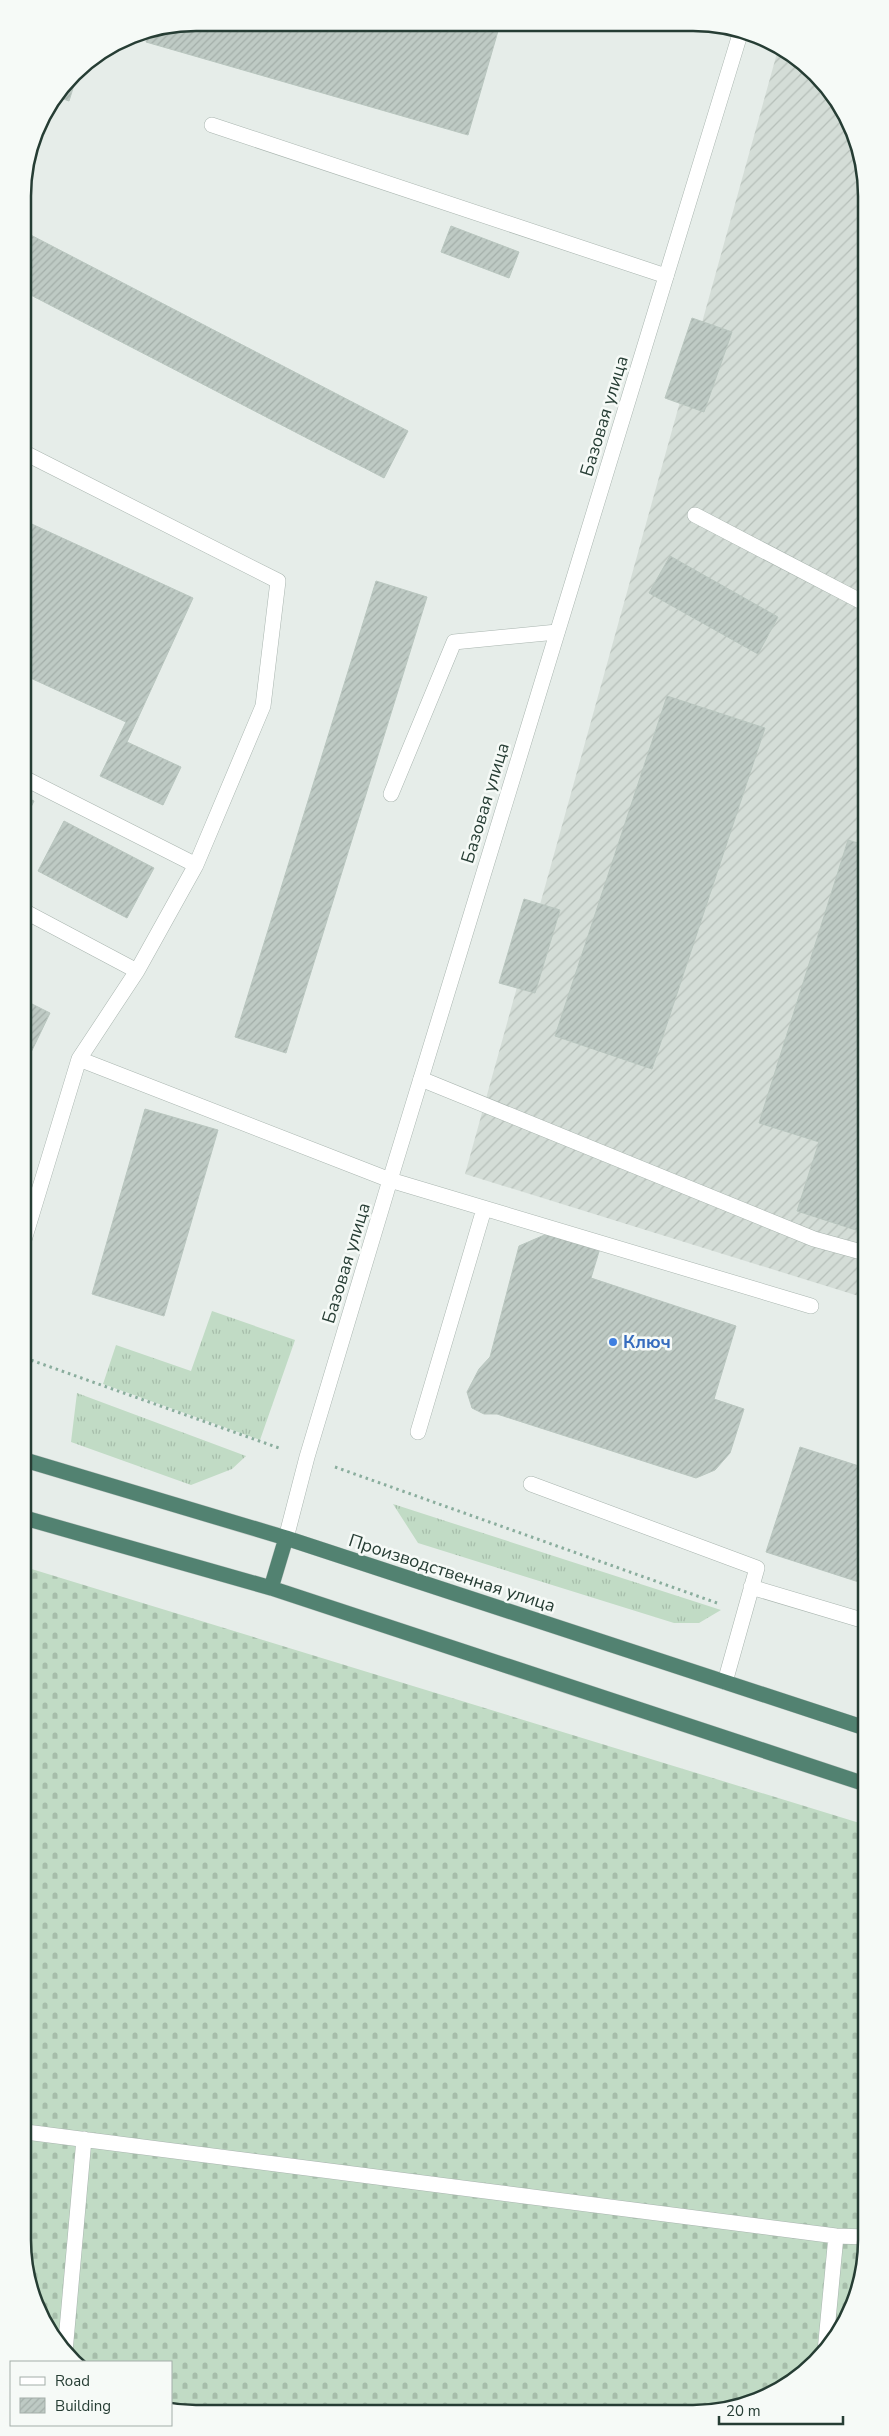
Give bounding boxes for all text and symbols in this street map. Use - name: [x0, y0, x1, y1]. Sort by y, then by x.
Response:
- street label: Базовая улица: [574, 353, 634, 479]
- street label: Базовая улица: [455, 740, 515, 866]
- street label: Базовая улица: [316, 1200, 376, 1326]
- place label: Ключ: [623, 1330, 671, 1354]
- marker: Ключ: [607, 1336, 619, 1348]
- street label: Производственная улица: [346, 1528, 558, 1618]
- legend: [10, 2361, 172, 2426]
- text: Road: [55, 2371, 90, 2391]
- scale bar: [719, 2394, 843, 2426]
- text: Building: [55, 2396, 111, 2416]
- text: 20 m: [726, 2401, 761, 2421]

